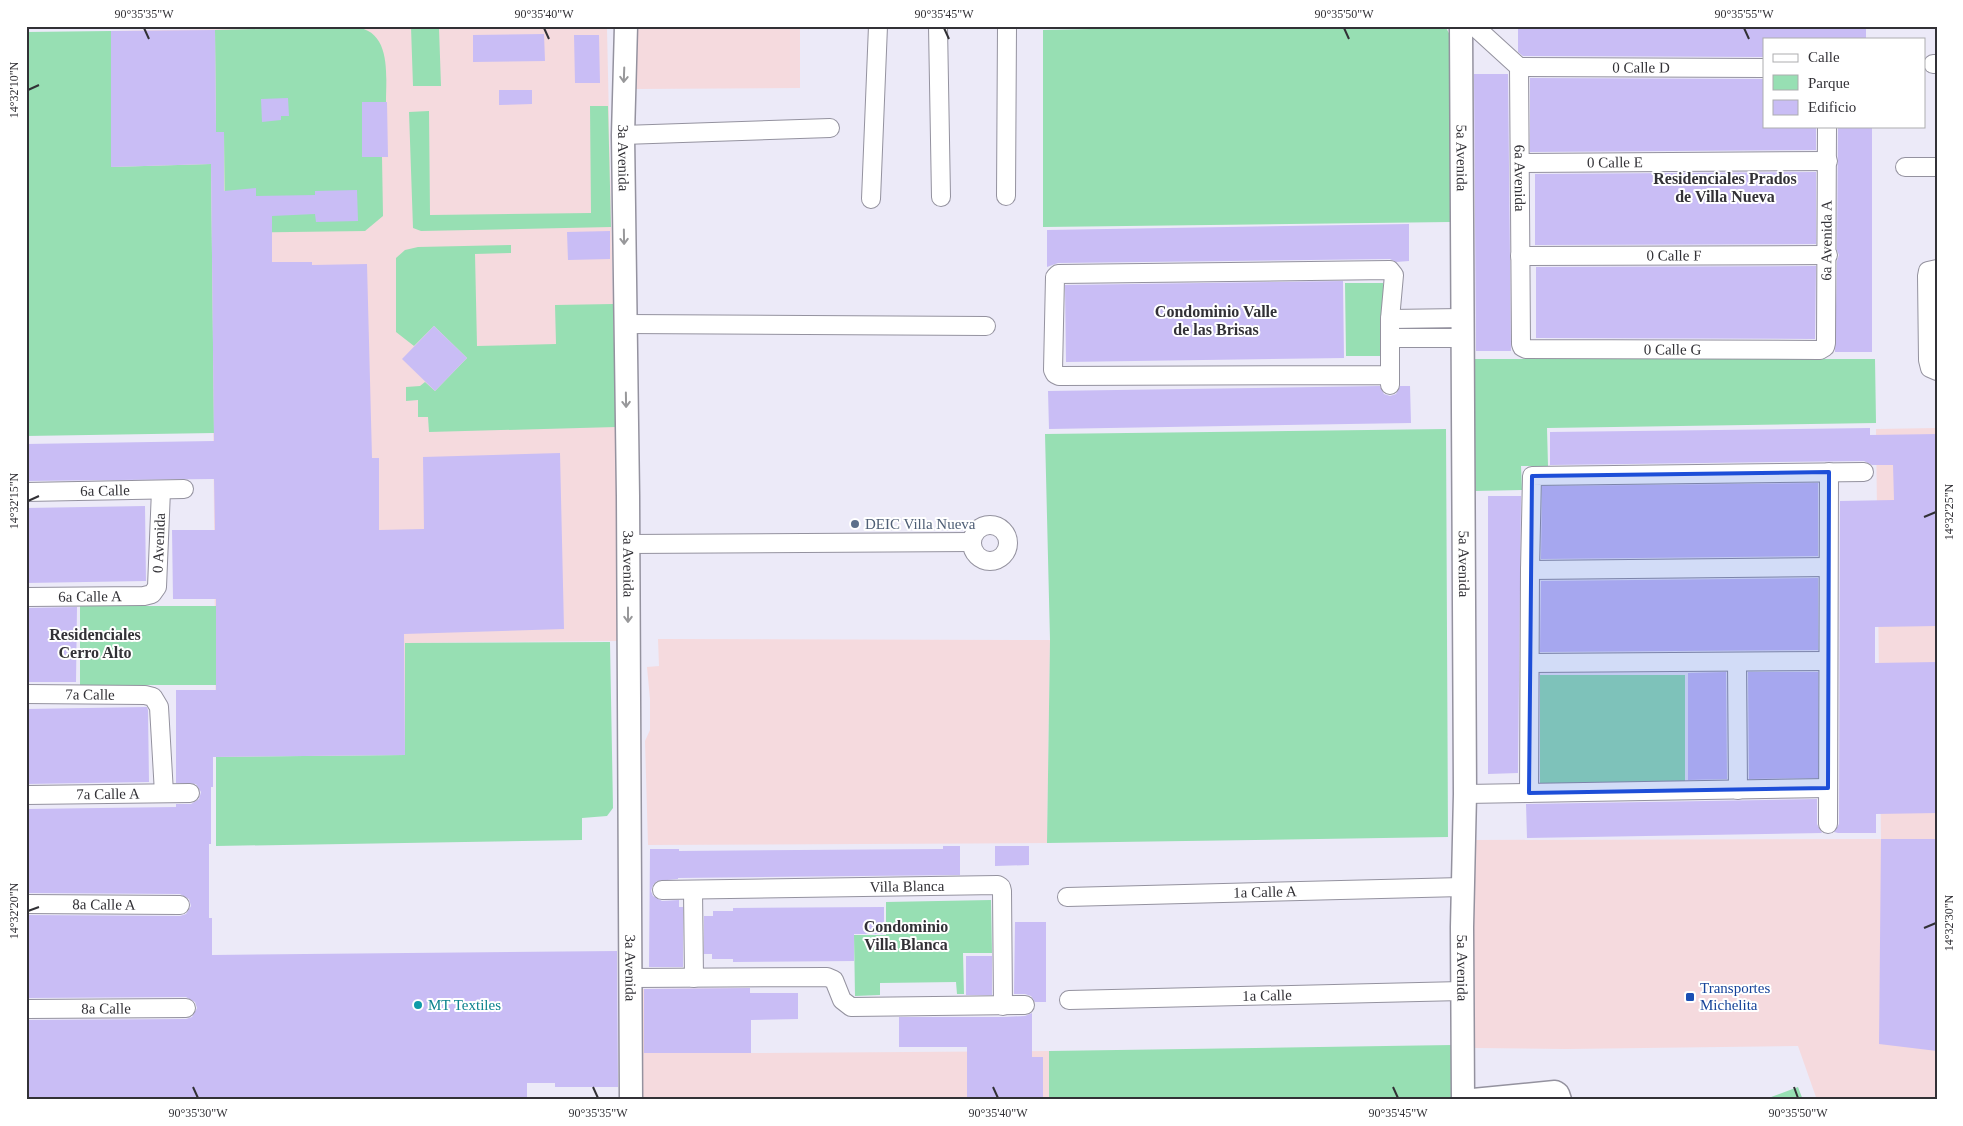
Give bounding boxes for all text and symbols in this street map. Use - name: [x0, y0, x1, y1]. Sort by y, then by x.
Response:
- text: 90°35'35"W: [114, 7, 174, 21]
- text: 90°35'40"W: [514, 7, 574, 21]
- text: 90°35'45"W: [914, 7, 974, 21]
- text: 90°35'50"W: [1314, 7, 1374, 21]
- text: 90°35'55"W: [1714, 7, 1774, 21]
- legend: [1763, 38, 1926, 128]
- text: Calle: [1808, 49, 1840, 65]
- street label: 0 Calle D: [1612, 59, 1670, 76]
- text: 14°32'10"N: [7, 61, 21, 118]
- one-way arrow: [620, 67, 629, 83]
- text: Parque: [1808, 75, 1850, 91]
- text: Edificio: [1808, 99, 1856, 115]
- street label: 3a Avenida: [615, 124, 632, 192]
- street label: 5a Avenida: [1454, 125, 1470, 192]
- street label: 6a Avenida: [1512, 145, 1528, 212]
- street label: 0 Calle E: [1587, 154, 1643, 171]
- district label: Residenciales Prados de Villa Nueva: [1653, 170, 1797, 205]
- street label: 6a Avenida A: [1818, 200, 1835, 281]
- one-way arrow: [619, 229, 629, 245]
- street label: 0 Calle F: [1646, 247, 1702, 264]
- district label: Condominio Valle de las Brisas: [1155, 303, 1277, 338]
- street label: 0 Calle G: [1644, 341, 1701, 358]
- one-way arrow: [622, 392, 631, 408]
- text: 14°32'15"N: [7, 472, 21, 529]
- street label: 6a Calle: [80, 482, 130, 499]
- text: 14°32'25"N: [1942, 483, 1956, 540]
- street label: 0 Avenida: [150, 512, 168, 573]
- place label: DEIC Villa Nueva: [865, 516, 976, 532]
- marker: DEIC Villa Nueva: [849, 518, 861, 530]
- street label: 3a Avenida: [620, 530, 637, 598]
- street label: 5a Avenida: [1456, 531, 1472, 598]
- street label: 6a Calle A: [58, 588, 122, 605]
- one-way arrow: [623, 606, 633, 623]
- district label: Residenciales Cerro Alto: [49, 626, 141, 661]
- street label: 7a Calle: [65, 686, 115, 703]
- street label: 7a Calle A: [76, 786, 140, 802]
- street label: Villa Blanca: [870, 878, 945, 895]
- text: 14°32'20"N: [7, 882, 21, 939]
- street label: 1a Calle A: [1233, 883, 1297, 901]
- text: 14°32'30"N: [1942, 894, 1956, 951]
- street label: 8a Calle A: [72, 896, 136, 913]
- district label: Condominio Villa Blanca: [864, 918, 948, 953]
- street label: 3a Avenida: [622, 934, 639, 1002]
- street label: 5a Avenida: [1454, 934, 1470, 1002]
- place label: Transportes Michelita: [1700, 980, 1770, 1013]
- street label: 1a Calle: [1242, 987, 1292, 1004]
- marker: Transportes Michelita: [1684, 991, 1696, 1003]
- place label: MT Textiles: [428, 997, 501, 1013]
- marker: MT Textiles: [412, 999, 424, 1011]
- street label: 8a Calle: [81, 1000, 131, 1017]
- text: 90°35'30"W: [168, 1106, 228, 1120]
- text: 90°35'35"W: [568, 1106, 628, 1120]
- text: 90°35'40"W: [968, 1106, 1028, 1120]
- text: 90°35'45"W: [1368, 1106, 1428, 1120]
- text: 90°35'50"W: [1768, 1106, 1828, 1120]

